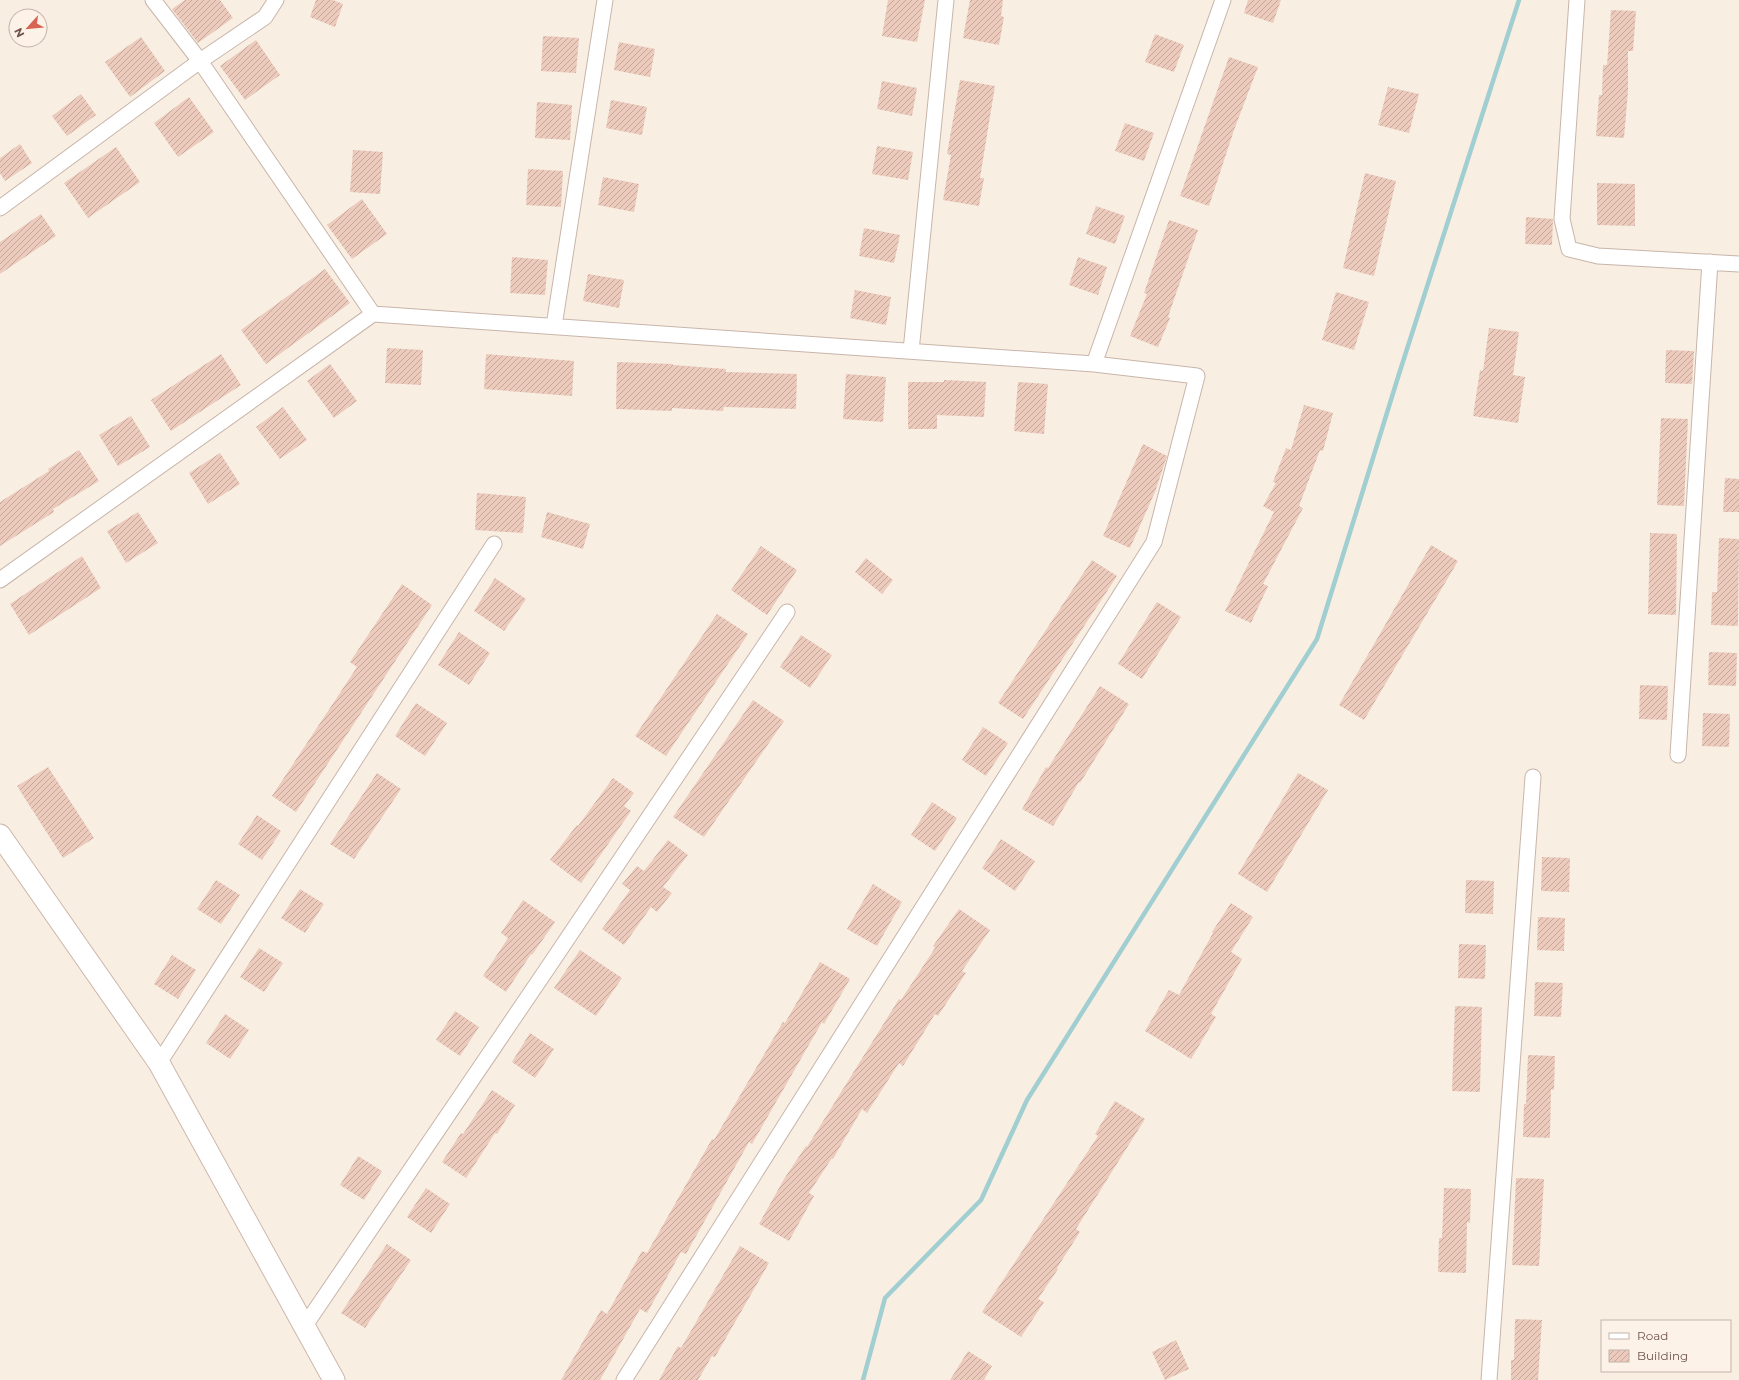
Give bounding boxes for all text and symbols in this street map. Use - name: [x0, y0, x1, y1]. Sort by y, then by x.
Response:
- north arrow: [8, 8, 48, 48]
- text: N: [11, 25, 27, 40]
- legend: [1601, 1320, 1731, 1372]
- text: Road: [1637, 1328, 1668, 1343]
- text: Building: [1637, 1348, 1688, 1363]

